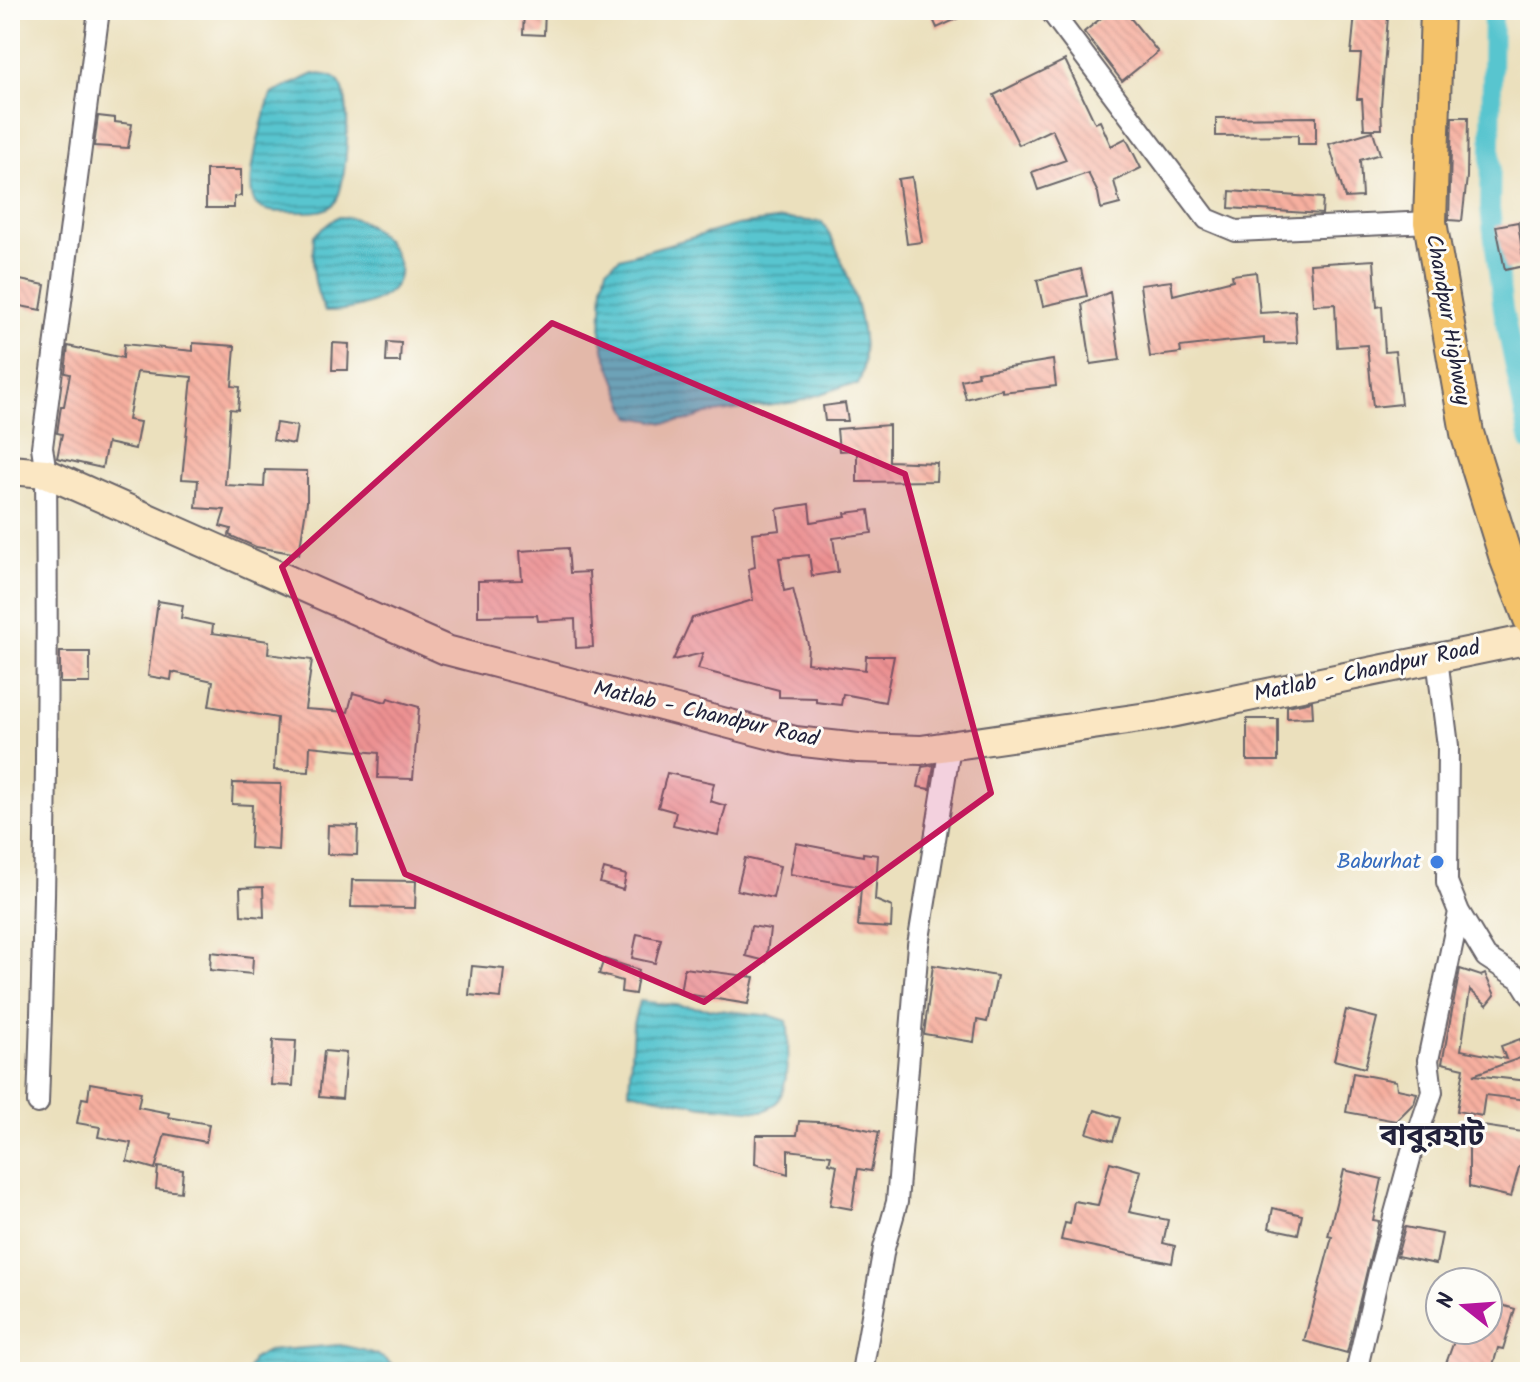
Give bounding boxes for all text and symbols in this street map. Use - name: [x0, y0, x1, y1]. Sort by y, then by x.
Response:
- street label: Chandpur Highway: [1415, 232, 1479, 409]
- street label: Matlab - Chandpur Road: [1251, 631, 1484, 713]
- street label: Matlab - Chandpur Road: [590, 672, 823, 758]
- place label: Baburhat: [1337, 845, 1421, 880]
- marker: Baburhat: [1428, 853, 1446, 871]
- district label: বাবুরহাট: [1379, 1113, 1485, 1161]
- north arrow: [1424, 1266, 1504, 1346]
- text: N: [1428, 1289, 1466, 1313]

